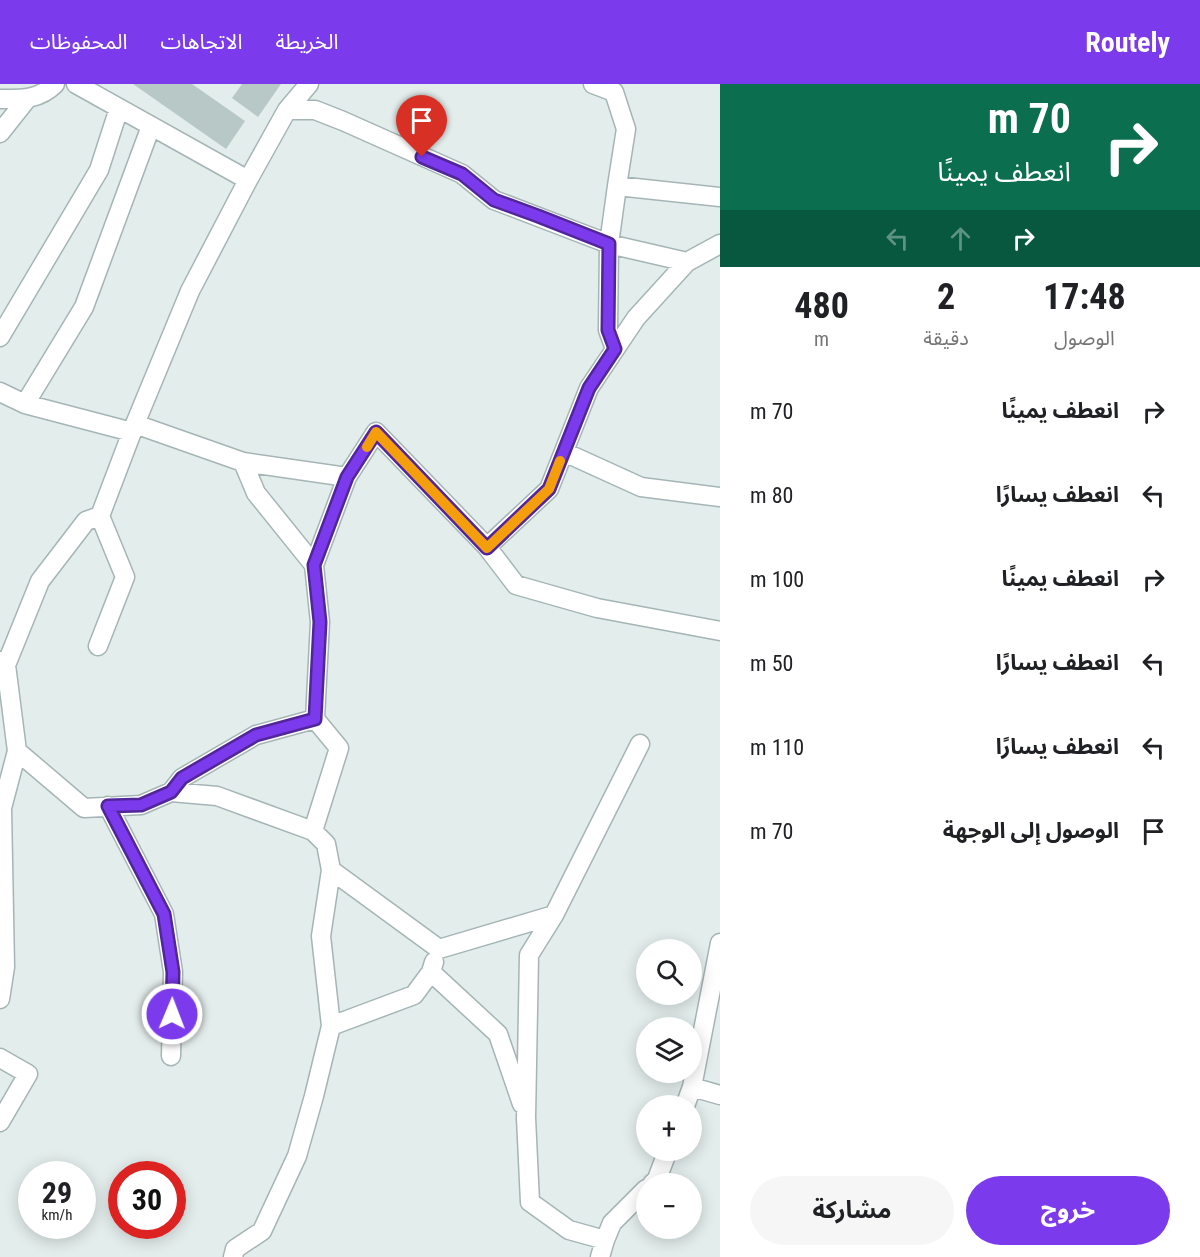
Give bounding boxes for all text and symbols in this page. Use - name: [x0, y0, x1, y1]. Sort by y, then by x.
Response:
- text: Routely: [1085, 26, 1170, 59]
- text: المحفوظات: [30, 30, 127, 54]
- text: الاتجاهات: [160, 30, 242, 54]
- text: الخريطة: [275, 30, 338, 54]
- text: 70 m: [988, 94, 1071, 143]
- pin: [396, 95, 447, 157]
- icon: arrive: [405, 104, 438, 137]
- icon: right: [1092, 108, 1170, 186]
- text: انعطف يمينًا: [937, 156, 1071, 188]
- icon: left: [881, 222, 914, 255]
- icon: ahead: [944, 222, 977, 255]
- icon: right: [1007, 222, 1040, 255]
- text: 2: [937, 276, 955, 318]
- text: 17:48: [1043, 276, 1126, 318]
- text: 480: [794, 285, 849, 327]
- text: دقيقة: [923, 326, 969, 350]
- text: الوصول: [1054, 326, 1115, 350]
- text: m: [814, 327, 829, 351]
- icon: right: [1137, 395, 1170, 428]
- text: انعطف يمينًا: [1001, 398, 1119, 423]
- text: 70 m: [750, 399, 793, 424]
- icon: left: [1137, 479, 1170, 512]
- text: انعطف يسارًا: [996, 482, 1119, 507]
- text: 80 m: [750, 483, 793, 508]
- icon: right: [1137, 563, 1170, 596]
- text: انعطف يمينًا: [1001, 566, 1119, 591]
- text: 100 m: [750, 567, 804, 592]
- icon: left: [1137, 647, 1170, 680]
- text: انعطف يسارًا: [996, 650, 1119, 675]
- text: 50 m: [750, 651, 793, 676]
- icon: left: [1137, 731, 1170, 764]
- text: انعطف يسارًا: [996, 734, 1119, 759]
- text: 110 m: [750, 735, 804, 760]
- icon: arrive: [1137, 815, 1170, 848]
- text: الوصول إلى الوجهة: [943, 818, 1119, 843]
- text: 70 m: [750, 819, 793, 844]
- map controls: [636, 939, 702, 1239]
- button: search: [636, 939, 702, 1005]
- position arrow: [140, 982, 204, 1046]
- button: layers: [636, 1017, 702, 1083]
- button: +: [636, 1095, 702, 1161]
- speed limit sign: 30: [108, 1161, 186, 1239]
- button: −: [636, 1173, 702, 1239]
- text: 29: [42, 1175, 72, 1210]
- button: مشاركة: [750, 1176, 954, 1245]
- button: خروج: [966, 1176, 1170, 1245]
- text: km/h: [42, 1206, 72, 1224]

